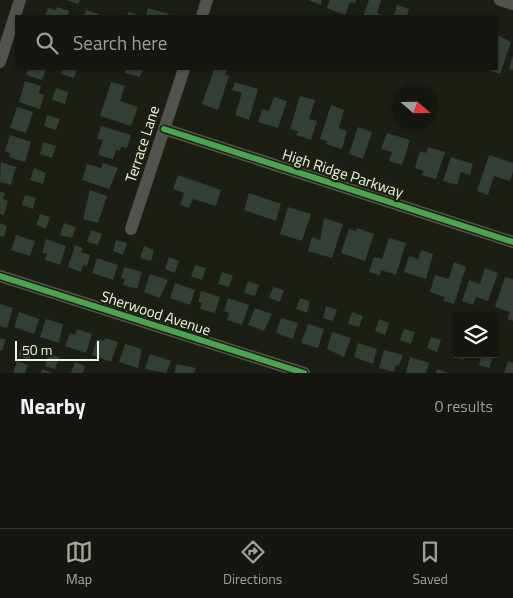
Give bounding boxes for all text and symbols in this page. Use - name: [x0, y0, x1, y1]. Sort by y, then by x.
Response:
- search box: [15, 15, 498, 70]
- text: Search here: [73, 28, 167, 57]
- icon: search: [33, 29, 61, 57]
- north arrow: [393, 85, 438, 130]
- street label: Terrace Lane: [119, 103, 165, 185]
- street label: High Ridge Parkway: [279, 143, 407, 203]
- street label: Sherwood Avenue: [98, 284, 214, 342]
- map controls: [453, 313, 498, 358]
- button: layers: [453, 313, 498, 358]
- scale bar: [15, 338, 99, 361]
- text: 50 m: [22, 339, 52, 360]
- text: Nearby: [20, 390, 85, 422]
- text: 0 results: [434, 394, 493, 418]
- tab: Map: [65, 538, 93, 589]
- tab: Directions: [223, 538, 282, 589]
- tab: Saved: [412, 538, 448, 589]

